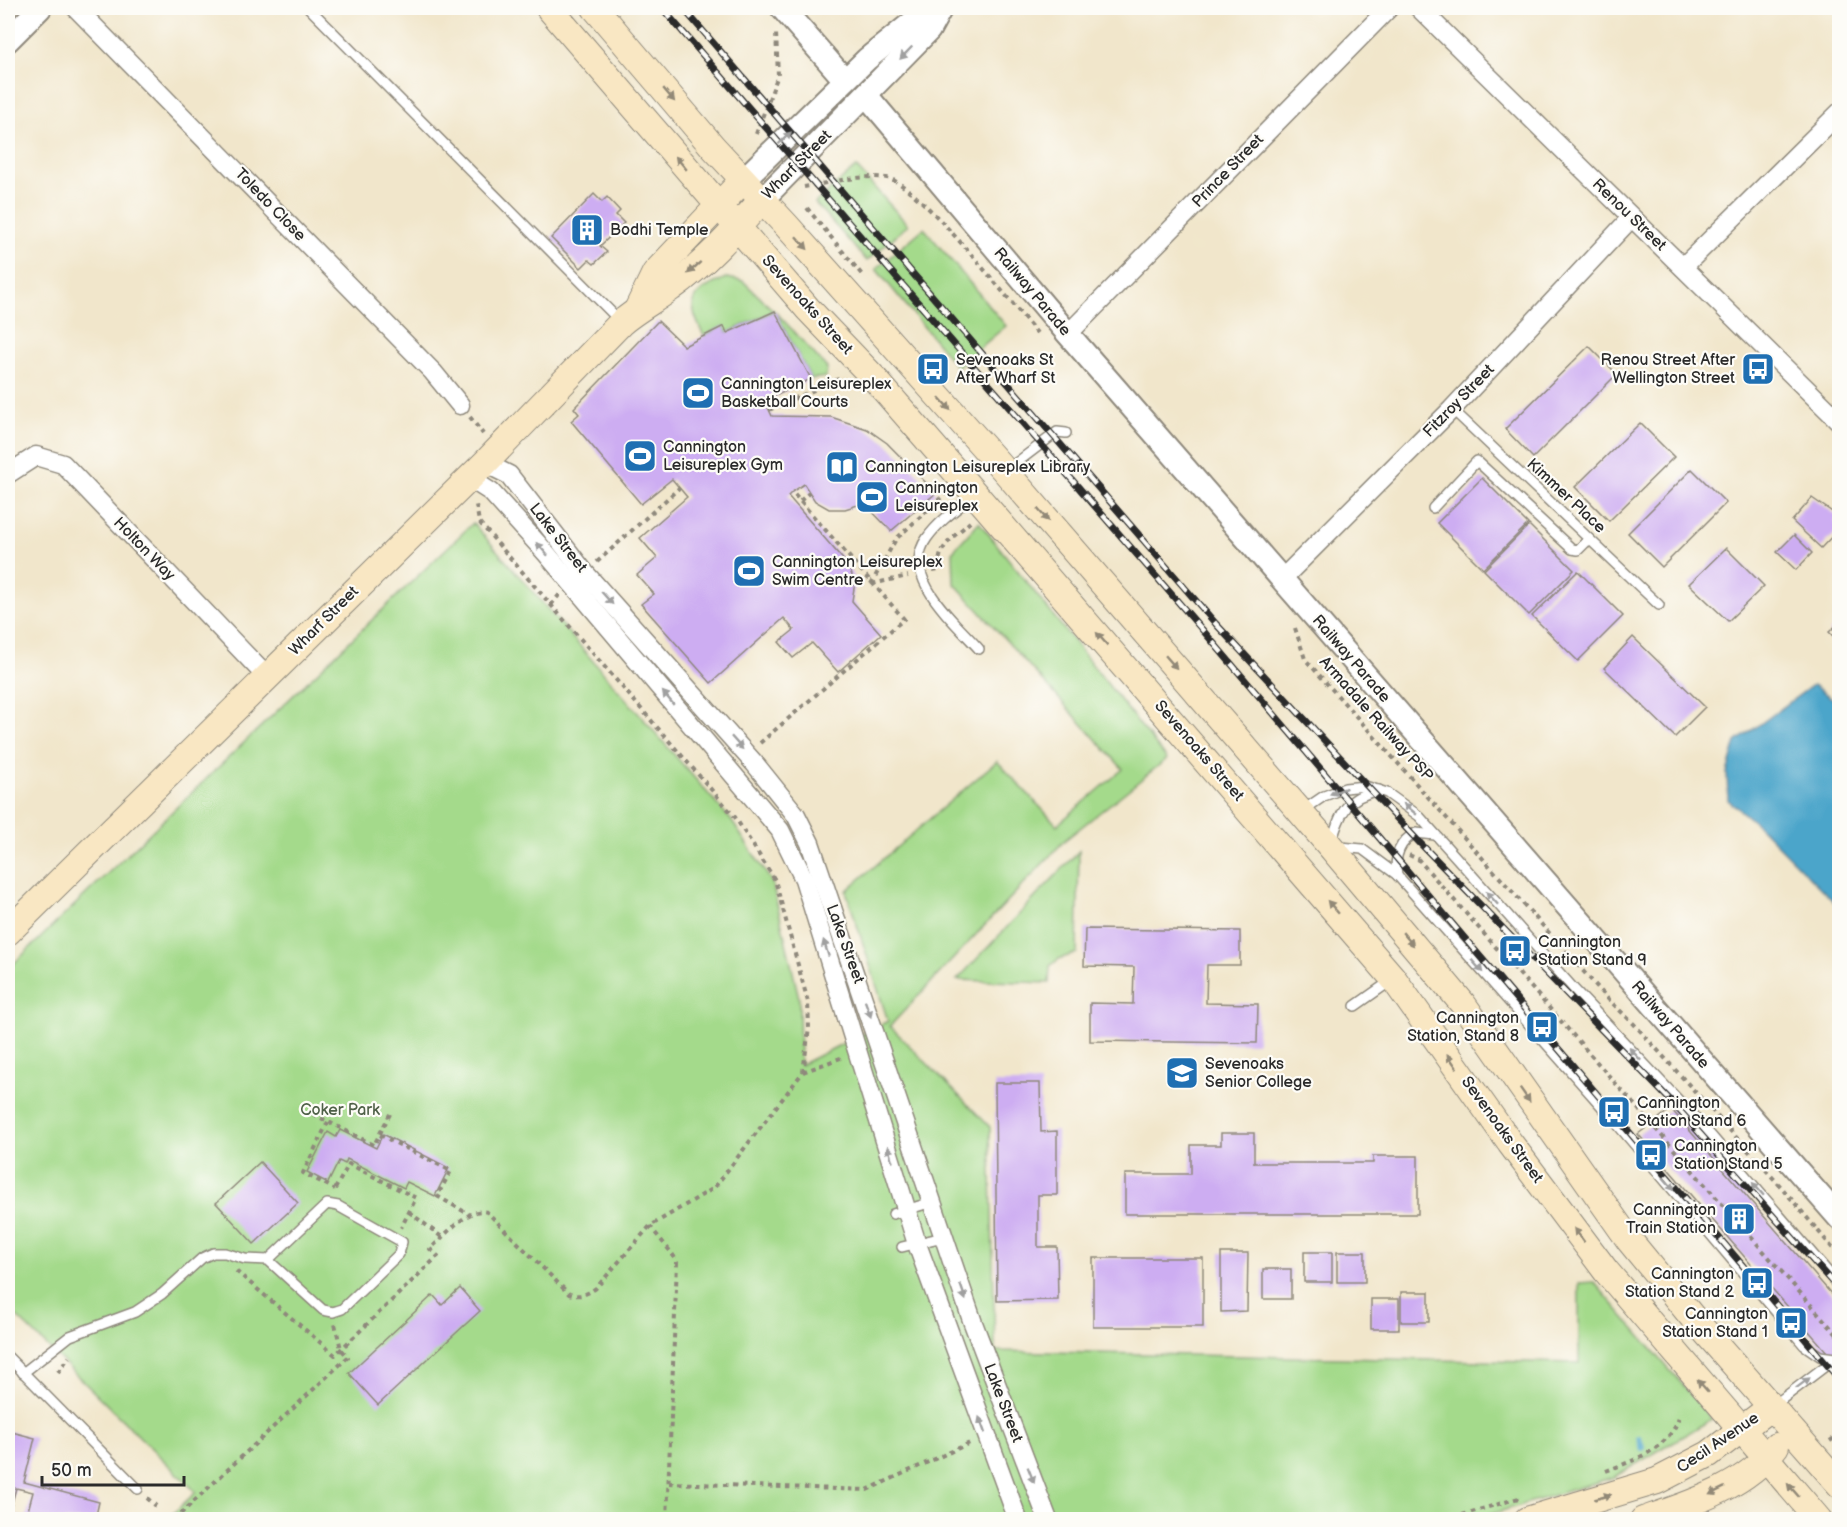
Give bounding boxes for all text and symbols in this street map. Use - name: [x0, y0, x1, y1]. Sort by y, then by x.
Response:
- one-way arrow: [899, 46, 913, 60]
- one-way arrow: [662, 87, 675, 103]
- street label: Wharf Street: [758, 126, 836, 204]
- street label: Prince Street: [1188, 130, 1268, 212]
- one-way arrow: [777, 132, 791, 146]
- one-way arrow: [674, 155, 687, 171]
- street label: Toledo Close: [231, 165, 310, 246]
- street label: Renou Street: [1588, 175, 1670, 255]
- building icon: Bodhi Temple: [569, 212, 605, 248]
- place label: Bodhi Temple: [610, 221, 709, 240]
- one-way arrow: [795, 235, 808, 250]
- street label: Railway Parade: [989, 244, 1075, 340]
- street label: Sevenoaks Street: [757, 251, 857, 359]
- one-way arrow: [687, 261, 702, 275]
- bus stop icon: Sevenoaks St After Wharf St: [915, 351, 951, 387]
- place label: Sevenoaks St After Wharf St: [956, 351, 1055, 388]
- place label: Renou Street After Wellington Street: [1601, 351, 1735, 388]
- bus stop icon: Renou Street After Wellington Street: [1740, 351, 1776, 387]
- street label: Fitzroy Street: [1419, 360, 1499, 442]
- sports icon: Cannington Leisureplex Basketball Courts: [680, 375, 716, 411]
- place label: Cannington Leisureplex Basketball Courts: [721, 375, 892, 412]
- one-way arrow: [938, 396, 951, 411]
- sports icon: Cannington Leisureplex Gym: [622, 438, 658, 474]
- place label: Cannington Leisureplex Gym: [663, 438, 783, 475]
- library icon: Cannington Leisureplex Library: [824, 449, 860, 485]
- street label: Kimmer Place: [1523, 455, 1610, 538]
- place label: Cannington Leisureplex Library: [865, 458, 1091, 477]
- sports icon: Cannington Leisureplex: [854, 479, 890, 515]
- place label: Cannington Leisureplex: [895, 479, 979, 516]
- street label: Lake Street: [525, 500, 591, 577]
- one-way arrow: [1036, 508, 1050, 523]
- street label: Holton Way: [109, 513, 179, 585]
- one-way arrow: [536, 541, 549, 557]
- sports icon: Cannington Leisureplex Swim Centre: [731, 553, 767, 589]
- place label: Cannington Leisureplex Swim Centre: [772, 553, 943, 590]
- street label: Wharf Street: [285, 582, 363, 660]
- one-way arrow: [600, 590, 613, 605]
- street label: Railway Parade: [1308, 611, 1394, 707]
- one-way arrow: [1095, 632, 1108, 647]
- street label: Armadale Railway PSP: [1315, 653, 1437, 785]
- one-way arrow: [1164, 655, 1178, 670]
- one-way arrow: [662, 691, 675, 706]
- street label: Sevenoaks Street: [1150, 697, 1248, 805]
- one-way arrow: [730, 736, 744, 751]
- one-way arrow: [1329, 787, 1347, 796]
- one-way arrow: [1402, 803, 1418, 816]
- one-way arrow: [1486, 891, 1499, 906]
- one-way arrow: [1326, 899, 1339, 915]
- street label: Lake Street: [822, 902, 868, 986]
- one-way arrow: [1402, 931, 1415, 947]
- bus stop icon: Cannington Station Stand 9: [1497, 933, 1533, 969]
- place label: Cannington Station Stand 9: [1538, 933, 1647, 970]
- one-way arrow: [821, 939, 830, 957]
- one-way arrow: [1470, 958, 1483, 973]
- street label: Railway Parade: [1627, 977, 1713, 1073]
- one-way arrow: [863, 1000, 873, 1018]
- place label: Cannington Station, Stand 8: [1407, 1009, 1519, 1046]
- bus stop icon: Cannington Station, Stand 8: [1524, 1009, 1560, 1045]
- one-way arrow: [1629, 1047, 1643, 1061]
- one-way arrow: [1446, 1053, 1458, 1069]
- school or university icon: Sevenoaks Senior College: [1164, 1055, 1200, 1091]
- place label: Sevenoaks Senior College: [1205, 1055, 1312, 1092]
- street label: Sevenoaks Street: [1457, 1073, 1547, 1187]
- one-way arrow: [1519, 1086, 1531, 1102]
- bus stop icon: Cannington Station Stand 6: [1596, 1094, 1632, 1130]
- place label: Cannington Station Stand 6: [1637, 1094, 1747, 1131]
- park label: Coker Park: [300, 1101, 380, 1120]
- bus stop icon: Cannington Station Stand 5: [1633, 1137, 1669, 1173]
- place label: Cannington Station Stand 5: [1674, 1137, 1783, 1174]
- one-way arrow: [885, 1145, 894, 1163]
- one-way arrow: [1662, 1176, 1675, 1191]
- one-way arrow: [1752, 1182, 1765, 1197]
- place label: Cannington Train Station: [1626, 1201, 1716, 1238]
- building icon: Cannington Train Station: [1721, 1201, 1757, 1237]
- one-way arrow: [1573, 1228, 1585, 1244]
- place label: Cannington Station Stand 2: [1625, 1265, 1735, 1302]
- bus stop icon: Cannington Station Stand 2: [1739, 1265, 1775, 1301]
- one-way arrow: [958, 1283, 968, 1301]
- place label: Cannington Station Stand 1: [1662, 1305, 1768, 1342]
- bus stop icon: Cannington Station Stand 1: [1773, 1305, 1809, 1341]
- street label: Lake Street: [979, 1361, 1027, 1445]
- one-way arrow: [1796, 1377, 1811, 1389]
- one-way arrow: [1697, 1379, 1710, 1394]
- street label: Cecil Avenue: [1673, 1408, 1763, 1477]
- one-way arrow: [977, 1416, 987, 1434]
- scale bar: [42, 1449, 184, 1487]
- text: 50 m: [51, 1460, 92, 1481]
- one-way arrow: [1027, 1466, 1036, 1484]
- one-way arrow: [1786, 1482, 1799, 1497]
- one-way arrow: [1708, 1486, 1725, 1496]
- one-way arrow: [1595, 1492, 1613, 1501]

